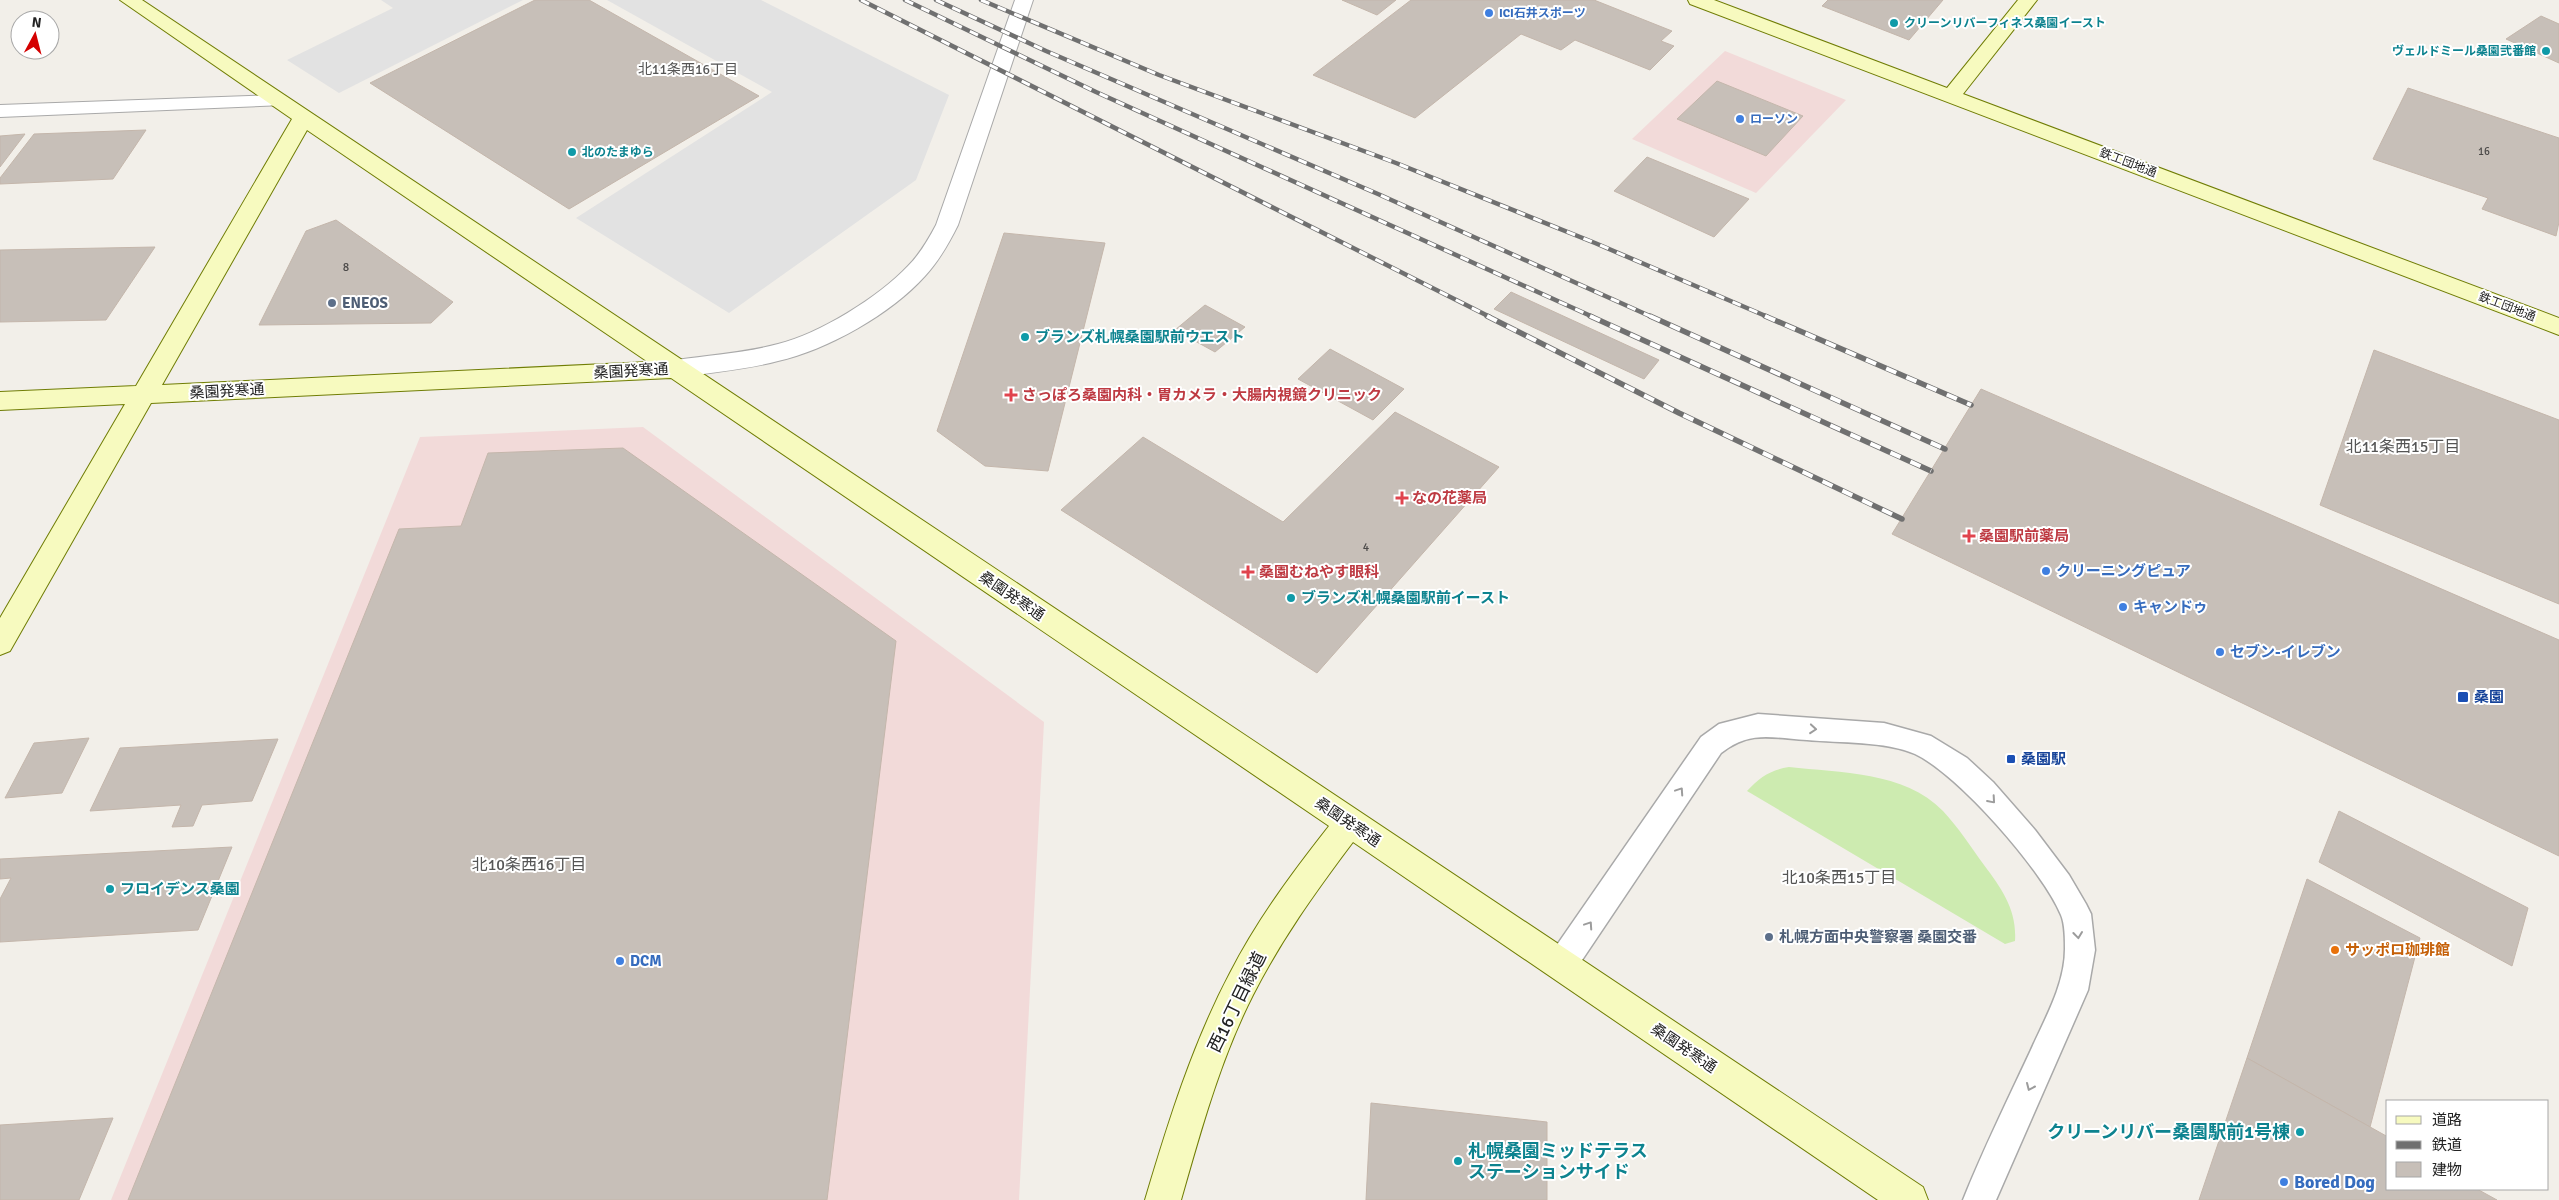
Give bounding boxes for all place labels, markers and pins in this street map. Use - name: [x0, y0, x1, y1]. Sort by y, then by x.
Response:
- place label: ICI石井スポーツ: [1499, 6, 1586, 21]
- marker: ICI石井スポーツ: [1483, 7, 1495, 19]
- place label: クリーンリバーフィネス桑園イースト: [1904, 16, 2106, 31]
- marker: クリーンリバーフィネス桑園イースト: [1888, 17, 1900, 29]
- place label: ヴェルドミール桑園弐番館: [2392, 44, 2536, 59]
- marker: ヴェルドミール桑園弐番館: [2540, 45, 2552, 57]
- place label: ローソン: [1750, 112, 1798, 127]
- marker: ローソン: [1734, 113, 1746, 125]
- place label: 北のたまゆら: [582, 145, 654, 160]
- marker: 北のたまゆら: [566, 146, 578, 158]
- place label: ENEOS: [342, 294, 388, 312]
- marker: ENEOS: [326, 297, 338, 309]
- place label: ブランズ札幌桑園駅前ウエスト: [1035, 328, 1245, 346]
- marker: ブランズ札幌桑園駅前ウエスト: [1019, 331, 1031, 343]
- place label: さっぽろ桑園内科・胃カメラ・大腸内視鏡クリニック: [1022, 386, 1382, 404]
- marker: さっぽろ桑園内科・胃カメラ・大腸内視鏡クリニック: [1004, 388, 1018, 402]
- place label: なの花薬局: [1412, 489, 1487, 507]
- marker: なの花薬局: [1396, 492, 1408, 504]
- place label: 桑園駅前薬局: [1979, 527, 2069, 545]
- marker: 桑園駅前薬局: [1963, 530, 1975, 542]
- place label: クリーニングピュア: [2056, 562, 2191, 580]
- place label: 桑園むねやす眼科: [1259, 563, 1379, 581]
- marker: 桑園むねやす眼科: [1241, 565, 1255, 579]
- marker: クリーニングピュア: [2040, 565, 2052, 577]
- place label: ブランズ札幌桑園駅前イースト: [1301, 589, 1510, 607]
- marker: ブランズ札幌桑園駅前イースト: [1285, 592, 1297, 604]
- place label: キャンドゥ: [2133, 598, 2208, 616]
- marker: キャンドゥ: [2117, 601, 2129, 613]
- place label: セブン-イレブン: [2230, 643, 2341, 661]
- marker: セブン-イレブン: [2214, 646, 2226, 658]
- place label: 桑園: [2474, 688, 2504, 706]
- marker: 桑園: [2456, 690, 2470, 704]
- place label: 桑園駅: [2021, 750, 2066, 768]
- marker: 桑園駅: [2005, 753, 2017, 765]
- place label: フロイデンス桑園: [120, 880, 240, 898]
- marker: フロイデンス桑園: [104, 883, 116, 895]
- place label: 札幌方面中央警察署 桑園交番: [1779, 928, 1977, 946]
- marker: 札幌方面中央警察署 桑園交番: [1763, 931, 1775, 943]
- place label: サッポロ珈琲館: [2345, 941, 2450, 959]
- marker: サッポロ珈琲館: [2329, 944, 2341, 956]
- place label: DCM: [630, 952, 662, 970]
- marker: DCM: [614, 955, 626, 967]
- place label: クリーンリバー桑園駅前1号棟: [2047, 1121, 2290, 1143]
- marker: クリーンリバー桑園駅前1号棟: [2294, 1126, 2306, 1138]
- place label: 札幌桑園ミッドテラス ステーションサイド: [1468, 1140, 1648, 1183]
- marker: 札幌桑園ミッドテラス ステーションサイド: [1452, 1155, 1464, 1167]
- place label: Bored Dog: [2294, 1171, 2375, 1193]
- marker: Bored Dog: [2278, 1176, 2290, 1188]

